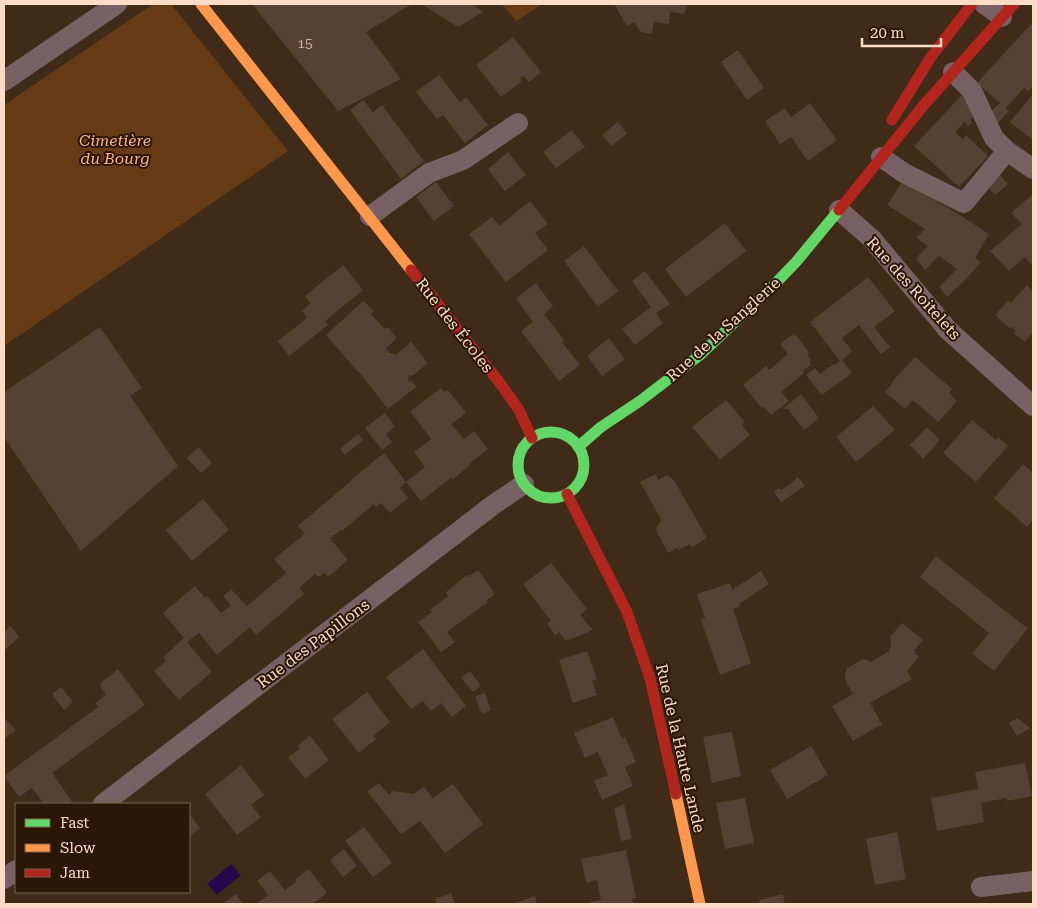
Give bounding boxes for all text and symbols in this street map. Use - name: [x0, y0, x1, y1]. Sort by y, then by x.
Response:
- scale bar: [862, 15, 941, 47]
- text: 20 m: [870, 24, 905, 42]
- house number: 15: [297, 35, 313, 51]
- park label: Cimetière du Bourg: [79, 131, 151, 168]
- street label: Rue des Roitelets: [862, 233, 965, 344]
- street label: Rue de la Sanglerie: [662, 273, 784, 386]
- street label: Rue des Écoles: [412, 274, 498, 377]
- street label: Rue des Papillons: [253, 595, 374, 692]
- street label: Rue de la Haute Lande: [652, 662, 709, 835]
- legend: [15, 803, 190, 893]
- text: Fast: [60, 814, 90, 832]
- text: Slow: [60, 839, 96, 857]
- text: Jam: [60, 864, 90, 882]

